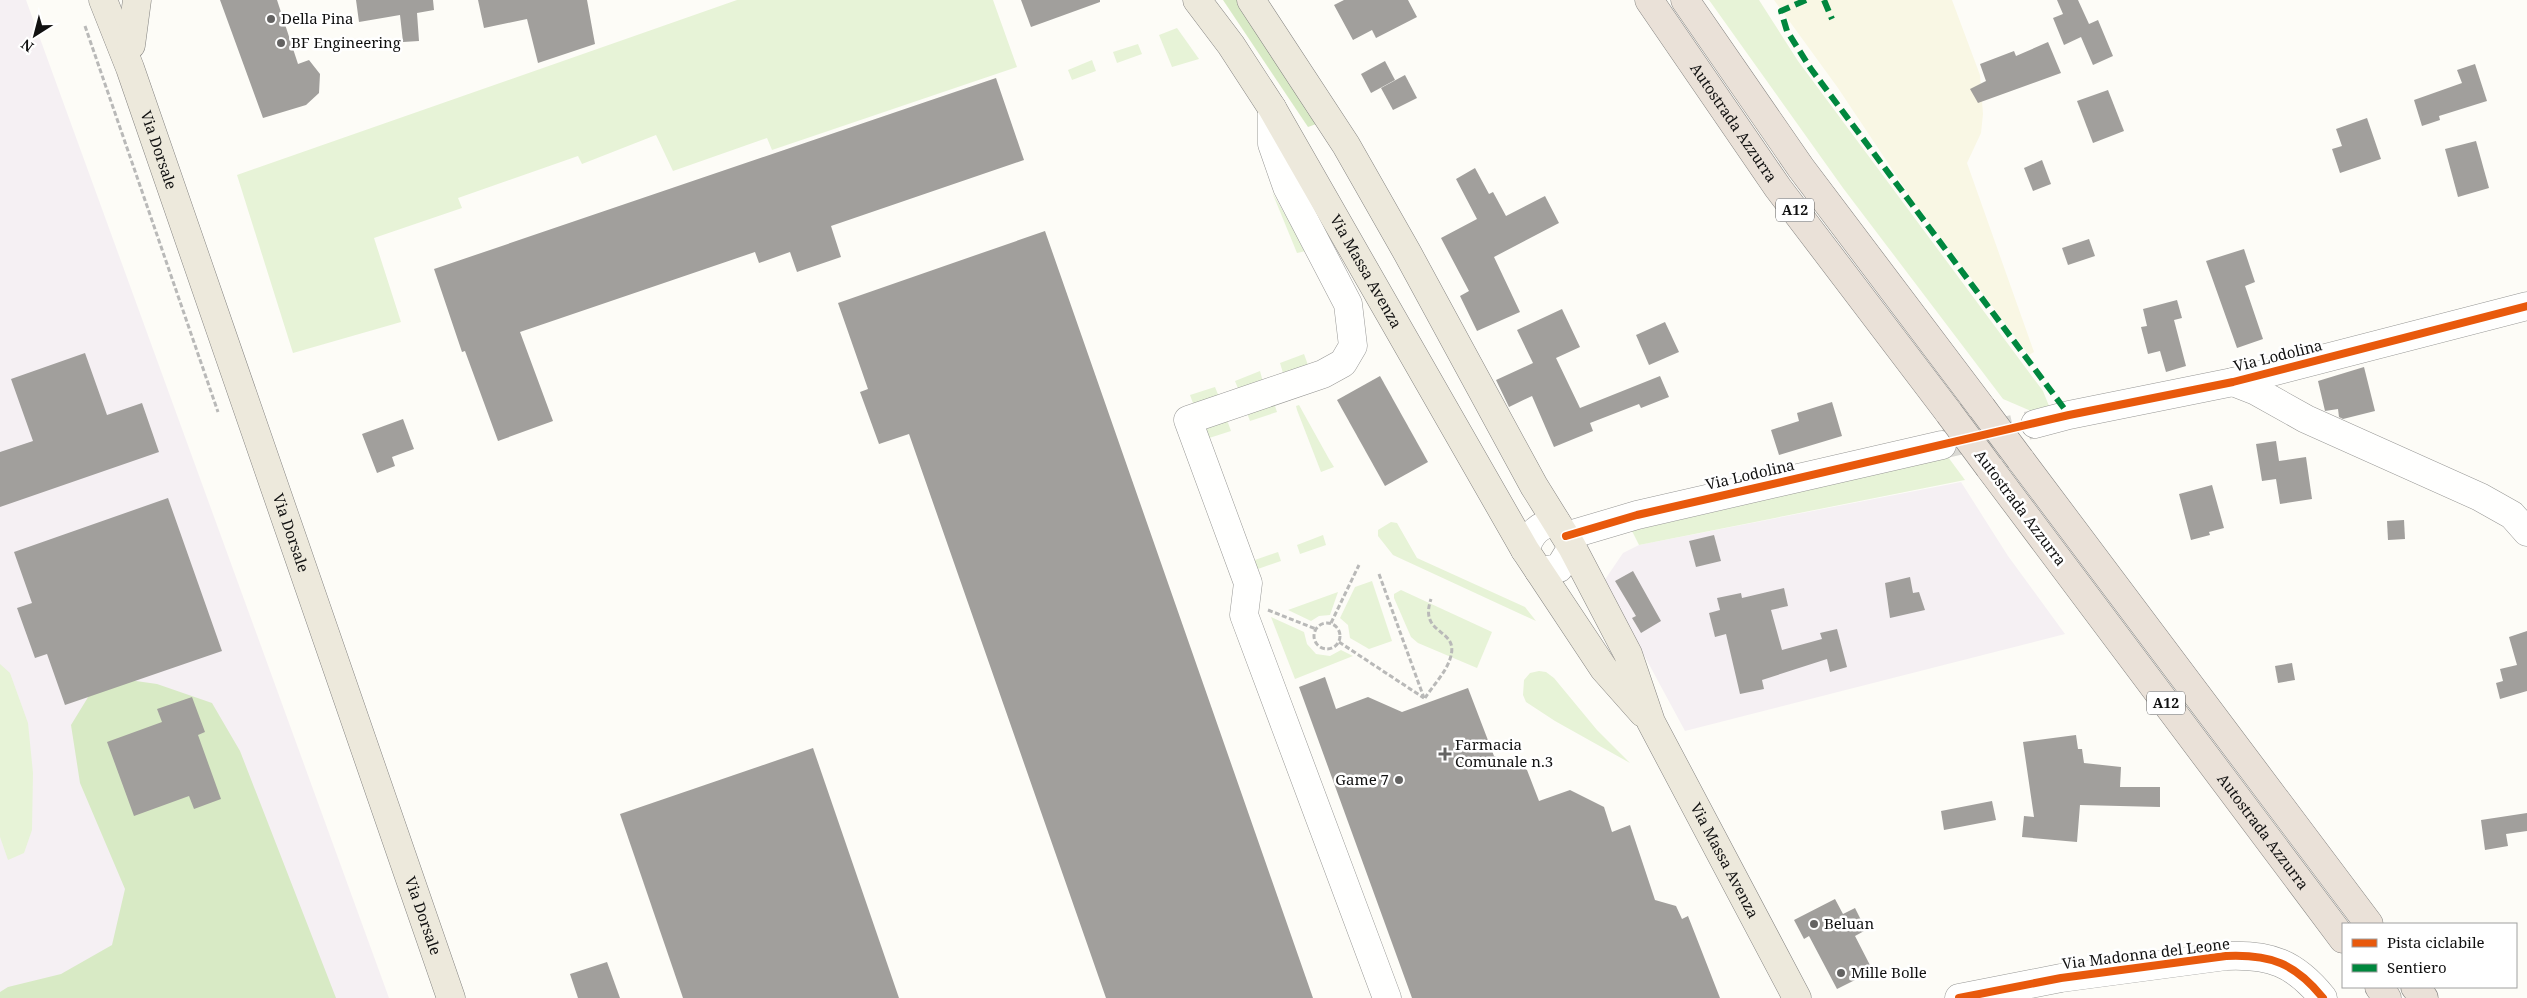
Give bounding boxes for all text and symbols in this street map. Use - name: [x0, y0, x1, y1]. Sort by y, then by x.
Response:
- place label: Della Pina: [281, 8, 354, 28]
- north arrow: [10, 10, 60, 60]
- marker: Della Pina: [265, 13, 277, 25]
- place label: BF Engineering: [291, 32, 401, 52]
- text: N: [17, 35, 37, 57]
- marker: BF Engineering: [275, 37, 287, 49]
- street label: Autostrada Azzurra: [1686, 59, 1782, 186]
- street label: Via Dorsale: [136, 108, 182, 192]
- road number: A12: [1776, 198, 1814, 222]
- street label: Via Massa Avenza: [1326, 211, 1407, 332]
- street label: Via Lodolina: [2231, 334, 2324, 376]
- street label: Autostrada Azzurra: [1971, 445, 2071, 569]
- street label: Via Lodolina: [1703, 454, 1796, 494]
- street label: Via Dorsale: [269, 491, 314, 575]
- road number: A12: [2147, 691, 2185, 714]
- place label: Farmacia Comunale n.3: [1455, 734, 1553, 771]
- marker: Farmacia Comunale n.3: [1439, 748, 1451, 760]
- place label: Game 7: [1335, 769, 1389, 789]
- street label: Autostrada Azzurra: [2213, 769, 2314, 893]
- marker: Game 7: [1393, 774, 1405, 786]
- street label: Via Massa Avenza: [1686, 799, 1764, 921]
- street label: Via Dorsale: [401, 873, 446, 957]
- place label: Beluan: [1824, 913, 1874, 933]
- marker: Beluan: [1808, 918, 1820, 930]
- legend: [2342, 923, 2517, 988]
- text: Pista ciclabile: [2387, 932, 2485, 952]
- street label: Via Madonna del Leone: [2061, 933, 2231, 973]
- text: Sentiero: [2387, 957, 2447, 977]
- place label: Mille Bolle: [1851, 962, 1927, 982]
- marker: Mille Bolle: [1835, 967, 1847, 979]

